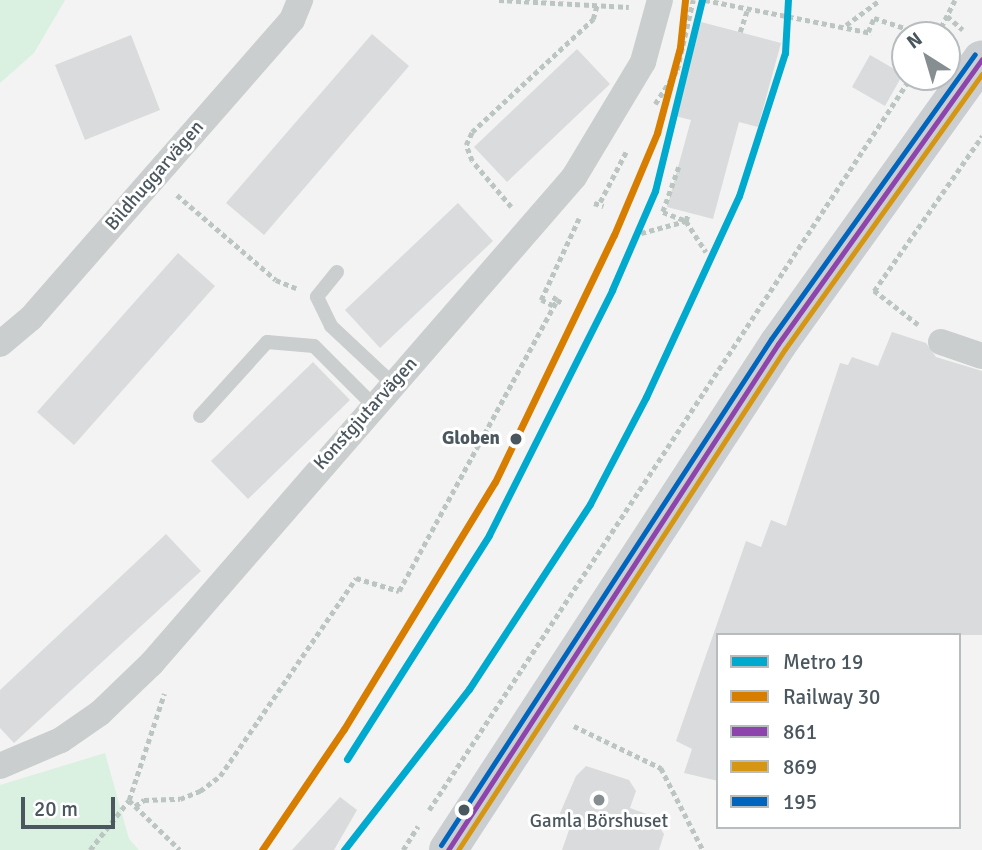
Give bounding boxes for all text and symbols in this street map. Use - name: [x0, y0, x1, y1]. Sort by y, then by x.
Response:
- north arrow: [891, 21, 961, 91]
- text: N: [902, 27, 927, 54]
- street label: Bildhuggarvägen: [101, 116, 209, 236]
- street label: Konstgjutarvägen: [309, 353, 423, 475]
- place label: Globen: [442, 428, 500, 450]
- marker: Globen: [506, 429, 526, 449]
- legend: [716, 633, 961, 829]
- text: Metro 19: [783, 649, 863, 675]
- text: Railway 30: [783, 684, 880, 710]
- text: 861: [783, 719, 817, 745]
- text: 869: [783, 754, 817, 780]
- scale bar: [24, 784, 119, 828]
- text: 195: [783, 789, 817, 815]
- marker: Gamla Börshuset: [591, 792, 607, 808]
- text: 20 m: [34, 796, 78, 822]
- unlabelled marker: [457, 803, 471, 817]
- place label: Gamla Börshuset: [530, 811, 668, 833]

